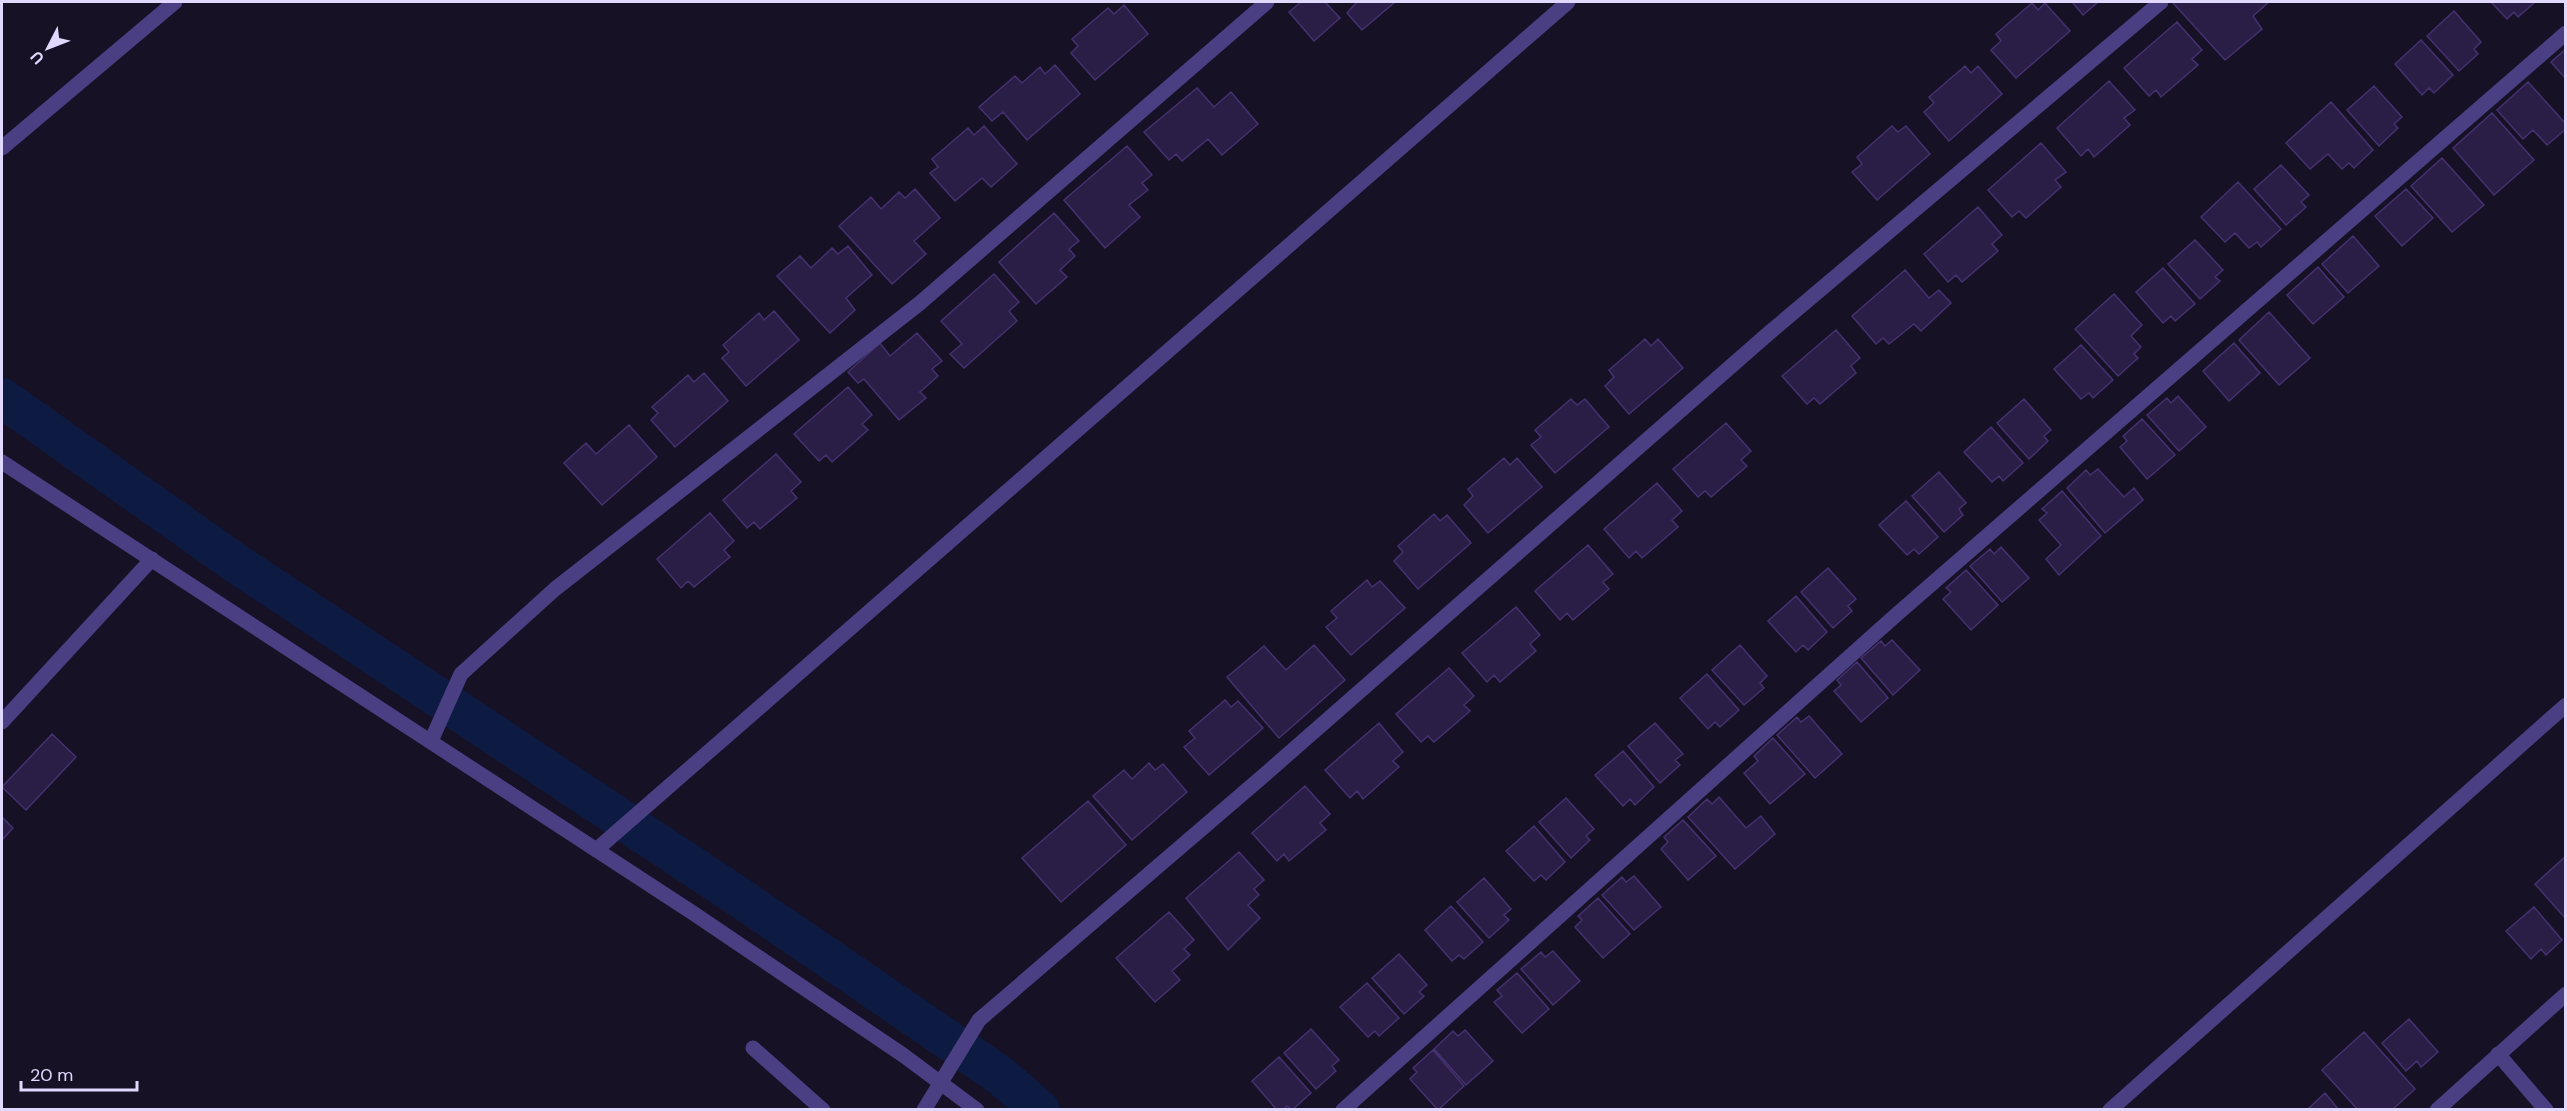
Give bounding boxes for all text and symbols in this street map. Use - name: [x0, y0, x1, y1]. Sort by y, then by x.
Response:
- north arrow: [18, 18, 78, 78]
- text: U: [26, 47, 49, 69]
- scale bar: [21, 1054, 136, 1092]
- text: 20 m: [30, 1063, 73, 1087]

